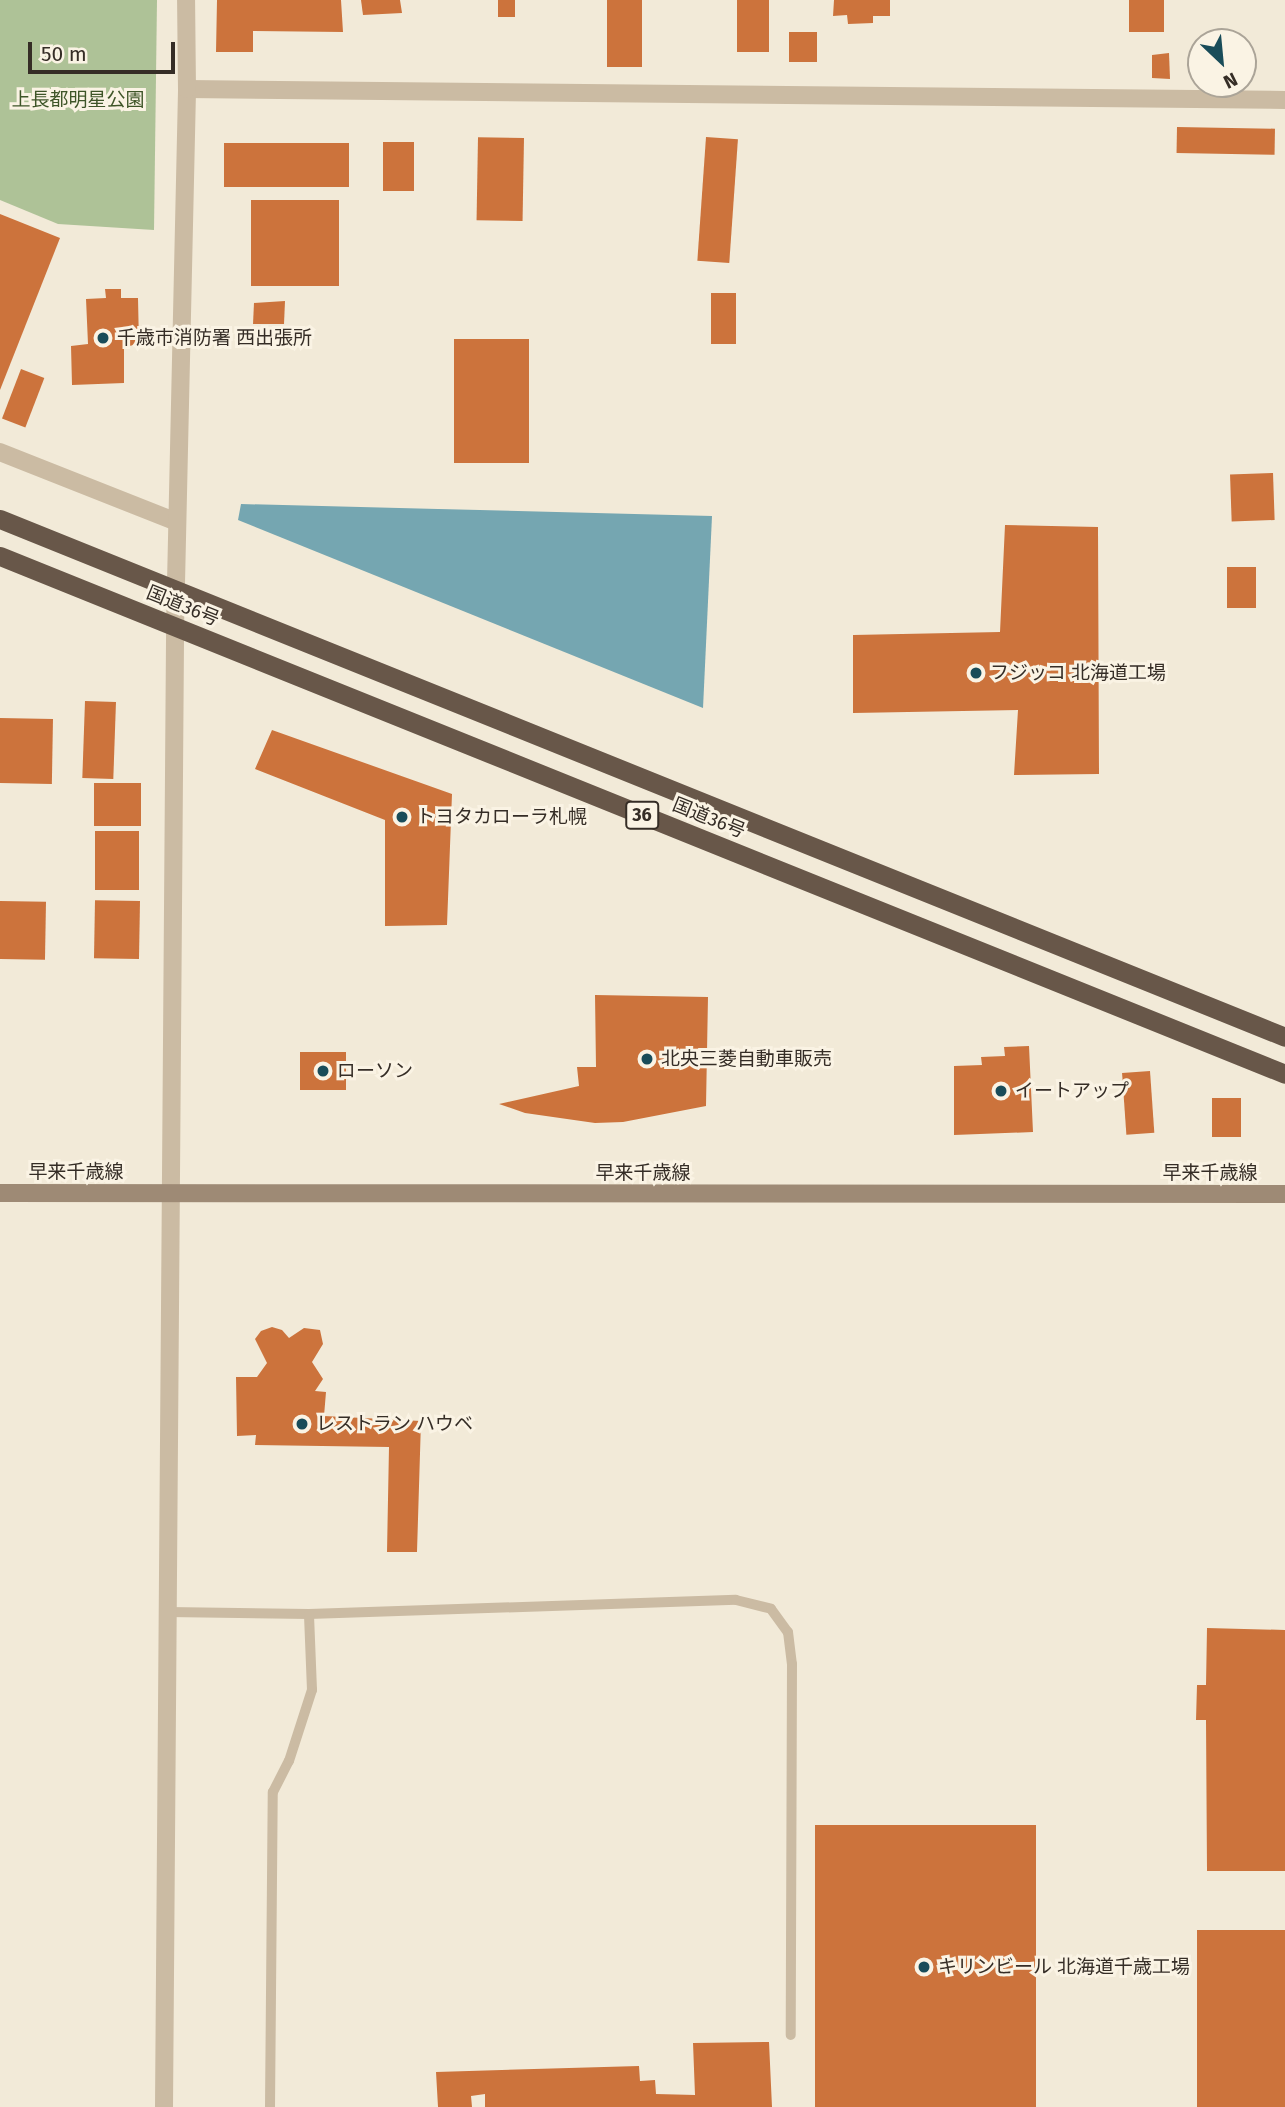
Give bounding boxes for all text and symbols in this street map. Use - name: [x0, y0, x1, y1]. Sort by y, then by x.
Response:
- scale bar: [32, 28, 178, 72]
- north arrow: [1187, 28, 1257, 98]
- text: 50 m: [41, 41, 87, 67]
- text: N: [1220, 67, 1241, 94]
- park label: 上長都明星公園: [12, 89, 144, 111]
- place label: 千歳市消防署 西出張所: [117, 327, 312, 349]
- marker: 千歳市消防署 西出張所: [95, 330, 111, 346]
- street label: 国道36号: [143, 581, 223, 631]
- place label: フジッコ 北海道工場: [990, 662, 1166, 684]
- marker: フジッコ 北海道工場: [968, 665, 984, 681]
- street label: 国道36号: [669, 793, 749, 843]
- road number: 36: [624, 800, 660, 830]
- place label: トヨタカローラ札幌: [416, 806, 587, 828]
- marker: トヨタカローラ札幌: [394, 809, 410, 825]
- place label: 北央三菱自動車販売: [661, 1048, 832, 1070]
- marker: 北央三菱自動車販売: [639, 1051, 655, 1067]
- place label: ローソン: [337, 1060, 413, 1082]
- marker: ローソン: [315, 1063, 331, 1079]
- place label: イートアップ: [1015, 1080, 1129, 1102]
- marker: イートアップ: [993, 1083, 1009, 1099]
- street label: 早来千歳線: [29, 1161, 123, 1183]
- street label: 早来千歳線: [596, 1162, 690, 1184]
- street label: 早来千歳線: [1163, 1162, 1257, 1184]
- place label: レストラン ハウベ: [316, 1413, 473, 1435]
- marker: レストラン ハウベ: [294, 1416, 310, 1432]
- place label: キリンビール 北海道千歳工場: [938, 1956, 1190, 1978]
- marker: キリンビール 北海道千歳工場: [916, 1959, 932, 1975]

